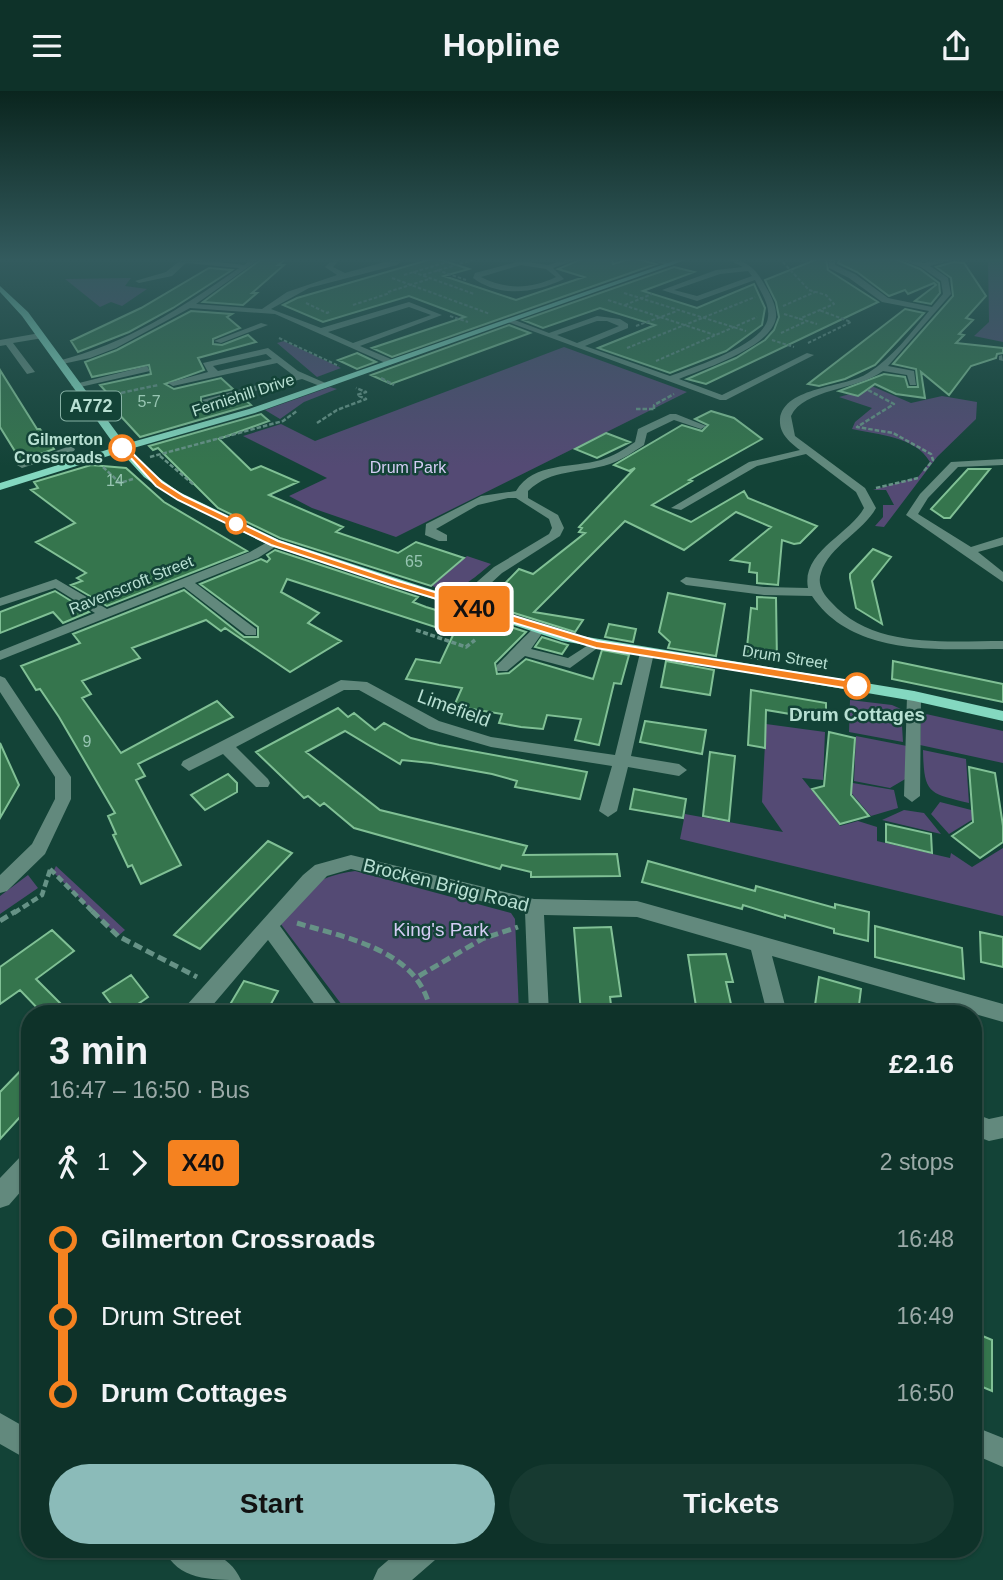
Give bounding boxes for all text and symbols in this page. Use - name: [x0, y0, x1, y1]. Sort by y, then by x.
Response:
- icon: menu: [28, 27, 66, 65]
- text: Hopline: [443, 27, 560, 63]
- icon: share: [937, 27, 975, 65]
- street label: Ferniehill Drive: [190, 370, 296, 420]
- road number: A772: [61, 391, 121, 421]
- house number: 5-7: [137, 393, 161, 410]
- place label: Gilmerton Crossroads: [14, 431, 103, 466]
- marker: Gilmerton Crossroads: [109, 435, 135, 461]
- park label: Drum Park: [370, 459, 447, 476]
- house number: 14: [106, 472, 124, 489]
- unlabelled marker: [226, 514, 246, 534]
- street label: Ravenscroft Street: [66, 552, 196, 618]
- house number: 65: [405, 553, 423, 570]
- line badge: X40: [434, 586, 514, 632]
- text: X40: [453, 595, 495, 622]
- street label: Drum Street: [741, 642, 829, 672]
- marker: Drum Cottages: [844, 673, 870, 699]
- street label: Limefield: [415, 685, 493, 731]
- place label: Drum Cottages: [789, 704, 925, 725]
- house number: 9: [83, 733, 92, 750]
- street label: Brocken Brigg Road: [361, 854, 531, 916]
- park label: King's Park: [393, 919, 489, 940]
- text: 3 min: [49, 1030, 148, 1072]
- text: £2.16: [889, 1049, 954, 1079]
- text: 16:47 – 16:50 · Bus: [49, 1077, 250, 1103]
- icon: walk: [49, 1144, 87, 1182]
- icon: forward: [120, 1144, 158, 1182]
- text: 1: [97, 1149, 110, 1175]
- text: X40: [182, 1149, 225, 1176]
- text: 2 stops: [880, 1149, 954, 1175]
- text: Gilmerton Crossroads: [101, 1224, 376, 1254]
- text: 16:48: [896, 1226, 954, 1252]
- text: Drum Street: [101, 1301, 241, 1331]
- text: 16:49: [896, 1303, 954, 1329]
- text: Drum Cottages: [101, 1378, 287, 1408]
- text: 16:50: [896, 1380, 954, 1406]
- button: Start: [49, 1464, 495, 1544]
- button: Tickets: [509, 1464, 954, 1544]

